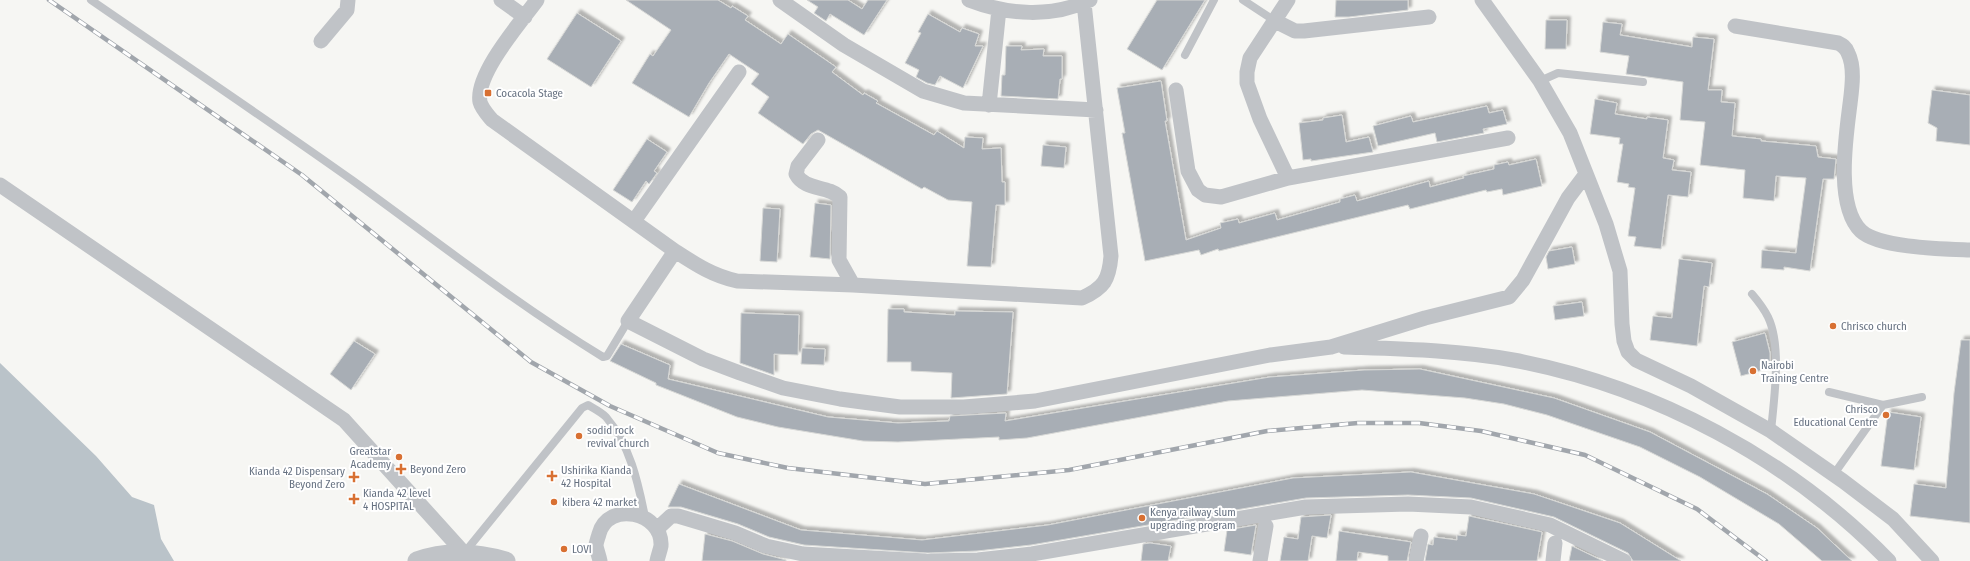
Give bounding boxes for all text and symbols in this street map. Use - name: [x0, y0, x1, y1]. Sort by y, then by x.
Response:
- place label: Cocacola Stage: [496, 87, 563, 100]
- marker: Cocacola Stage: [483, 88, 493, 98]
- place label: Chrisco church: [1841, 320, 1907, 333]
- marker: Chrisco church: [1828, 321, 1838, 331]
- place label: Nairobi Training Centre: [1761, 359, 1829, 385]
- marker: Nairobi Training Centre: [1748, 366, 1758, 376]
- place label: Chrisco Educational Centre: [1794, 403, 1878, 429]
- marker: Chrisco Educational Centre: [1881, 410, 1891, 420]
- place label: sodid rock revival church: [587, 424, 649, 450]
- marker: sodid rock revival church: [574, 431, 584, 441]
- place label: Greatstar Academy: [349, 445, 391, 471]
- marker: Greatstar Academy: [394, 452, 404, 462]
- marker: Beyond Zero: [395, 463, 407, 475]
- place label: Beyond Zero: [410, 463, 466, 476]
- place label: Ushirika Kianda 42 Hospital: [561, 464, 631, 490]
- place label: Kianda 42 Dispensary Beyond Zero: [249, 465, 345, 491]
- marker: Ushirika Kianda 42 Hospital: [546, 470, 558, 482]
- marker: Kianda 42 Dispensary Beyond Zero: [348, 471, 360, 483]
- place label: Kianda 42 level 4 HOSPITAL: [363, 487, 431, 513]
- marker: Kianda 42 level 4 HOSPITAL: [348, 493, 360, 505]
- place label: kibera 42 market: [562, 496, 637, 509]
- marker: kibera 42 market: [549, 497, 559, 507]
- place label: Kenya railway slum upgrading program: [1150, 506, 1236, 532]
- marker: Kenya railway slum upgrading program: [1137, 513, 1147, 523]
- place label: LOVI: [572, 543, 592, 556]
- marker: LOVI: [559, 544, 569, 554]

